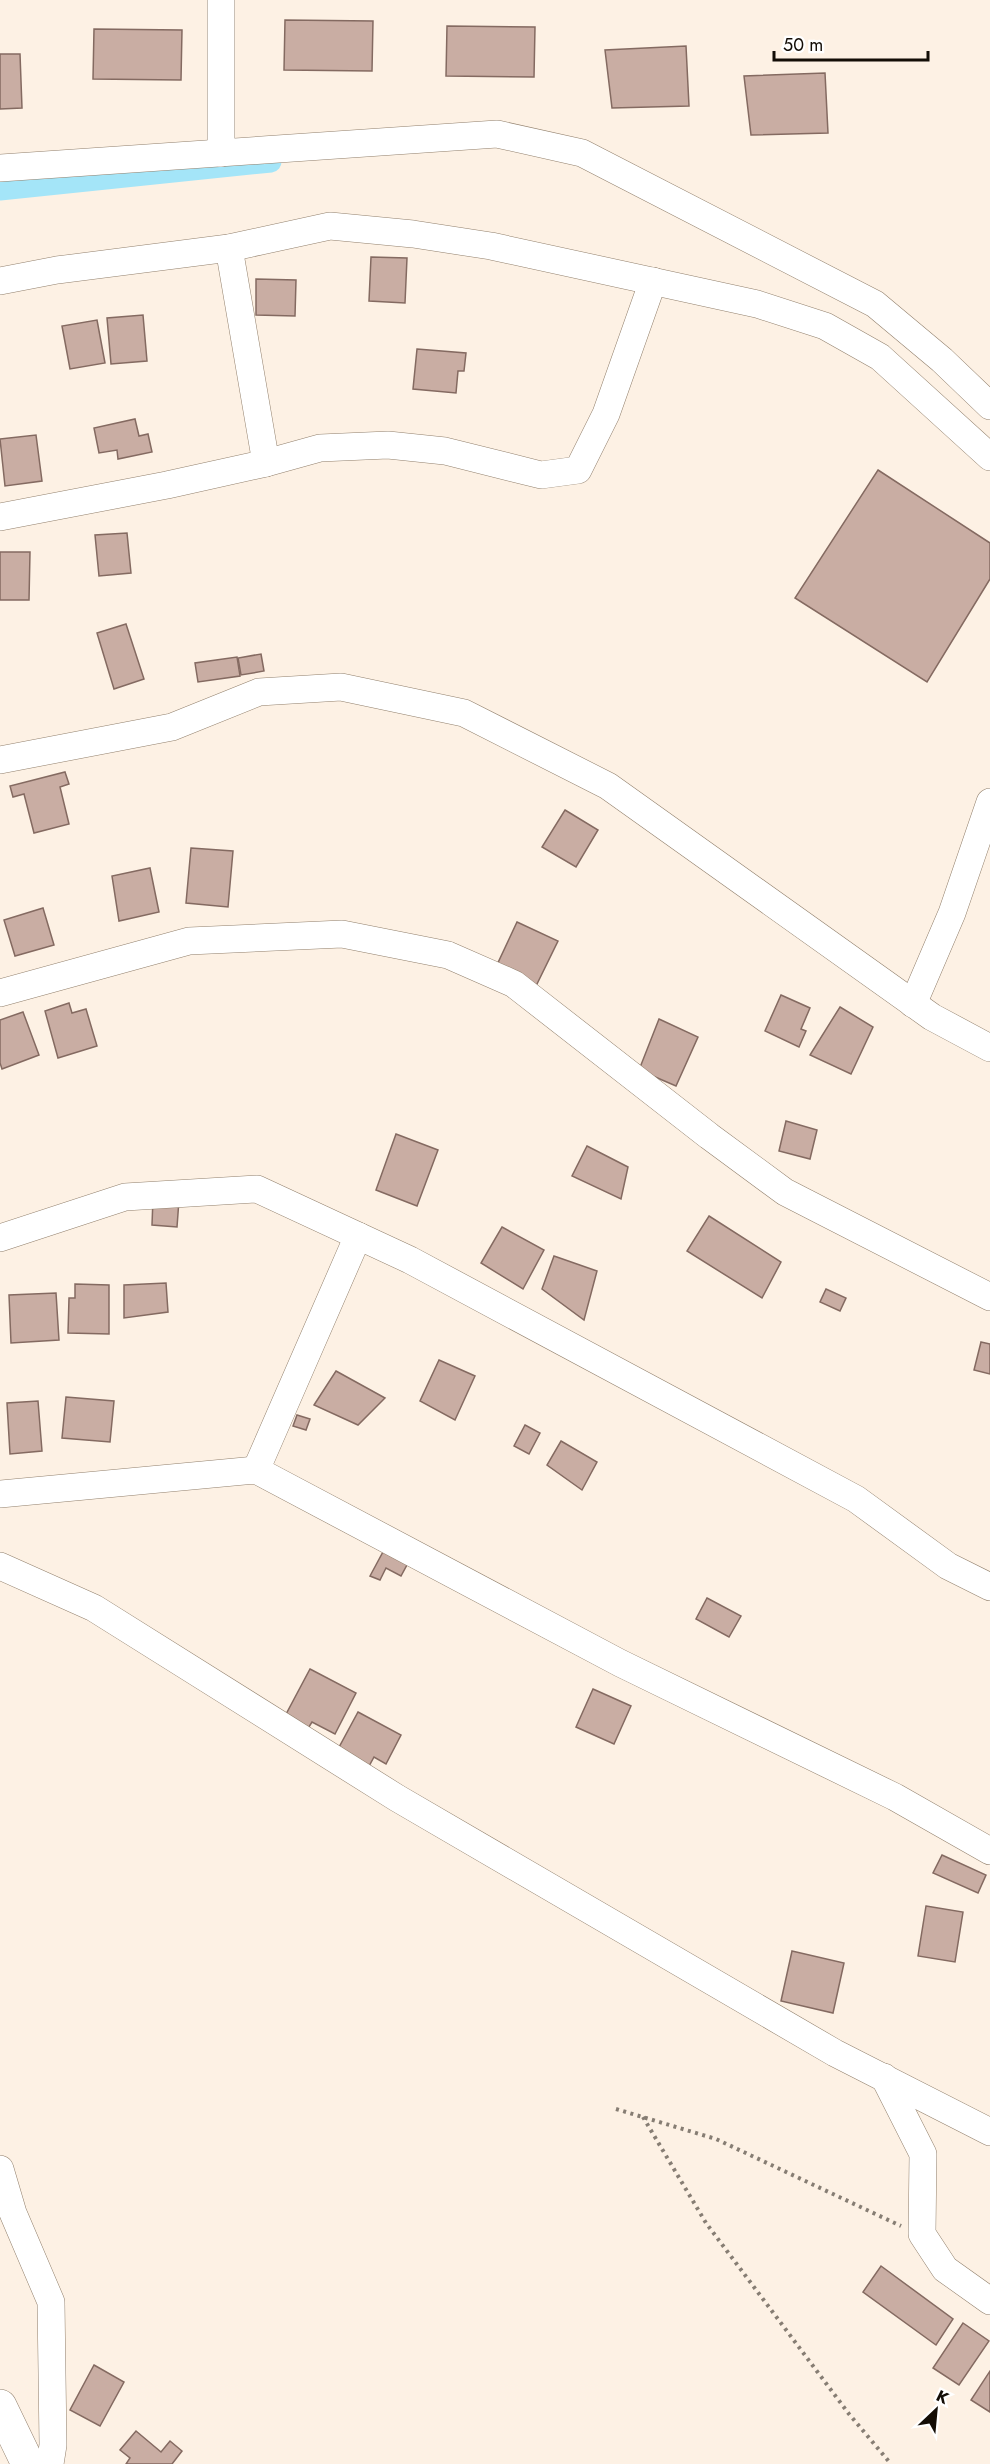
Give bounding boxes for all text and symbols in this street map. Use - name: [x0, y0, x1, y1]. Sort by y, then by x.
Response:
- scale bar: [774, 24, 928, 62]
- text: 50 m: [783, 32, 823, 58]
- north arrow: [906, 2380, 966, 2440]
- text: K: [932, 2384, 953, 2410]

